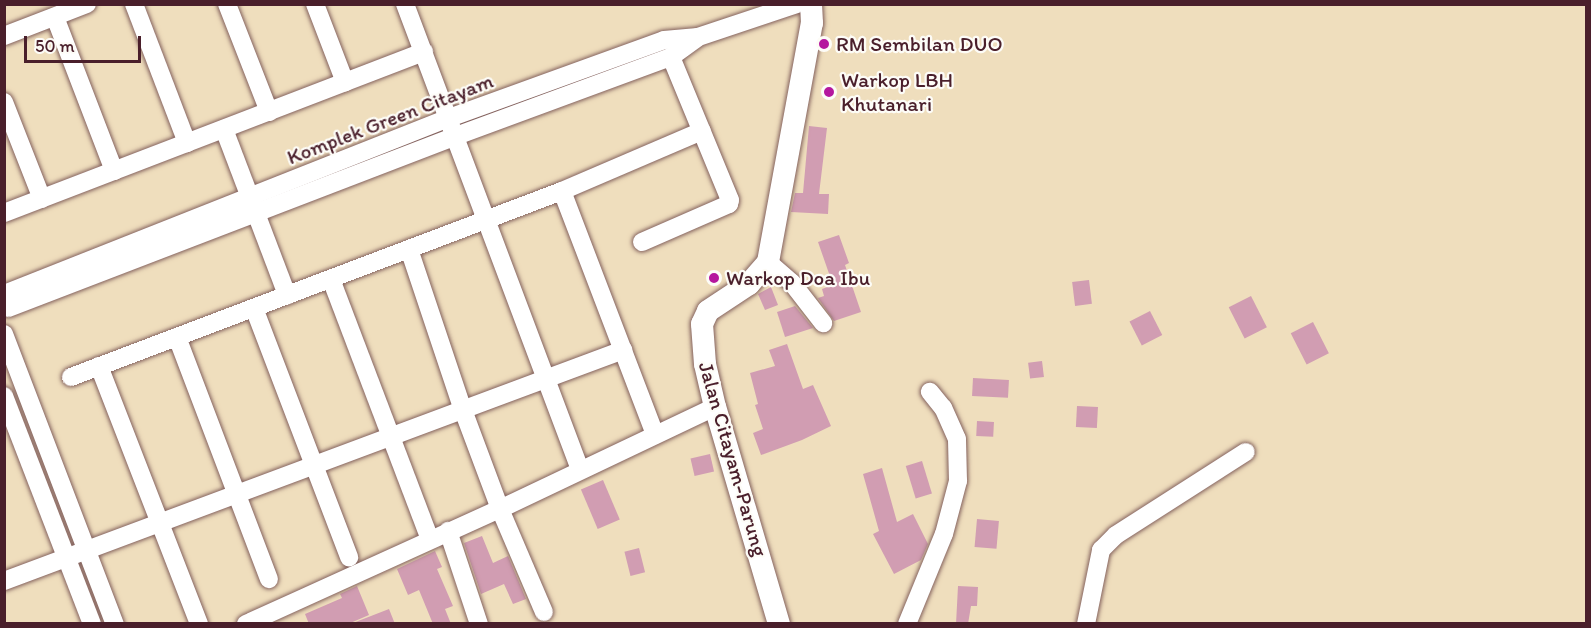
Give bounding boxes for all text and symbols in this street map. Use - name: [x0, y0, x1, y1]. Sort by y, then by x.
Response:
- scale bar: [27, 24, 144, 62]
- place label: RM Sembilan DUO: [836, 31, 1003, 57]
- text: 50 m: [35, 35, 75, 57]
- marker: RM Sembilan DUO: [817, 37, 831, 51]
- place label: Warkop LBH Khutanari: [841, 67, 953, 117]
- street label: Komplek Green Citayam: [284, 68, 496, 170]
- marker: Warkop LBH Khutanari: [822, 85, 836, 99]
- place label: Warkop Doa Ibu: [726, 265, 870, 291]
- marker: Warkop Doa Ibu: [707, 271, 721, 285]
- street label: Jalan Citayam-Parung: [693, 359, 773, 559]

